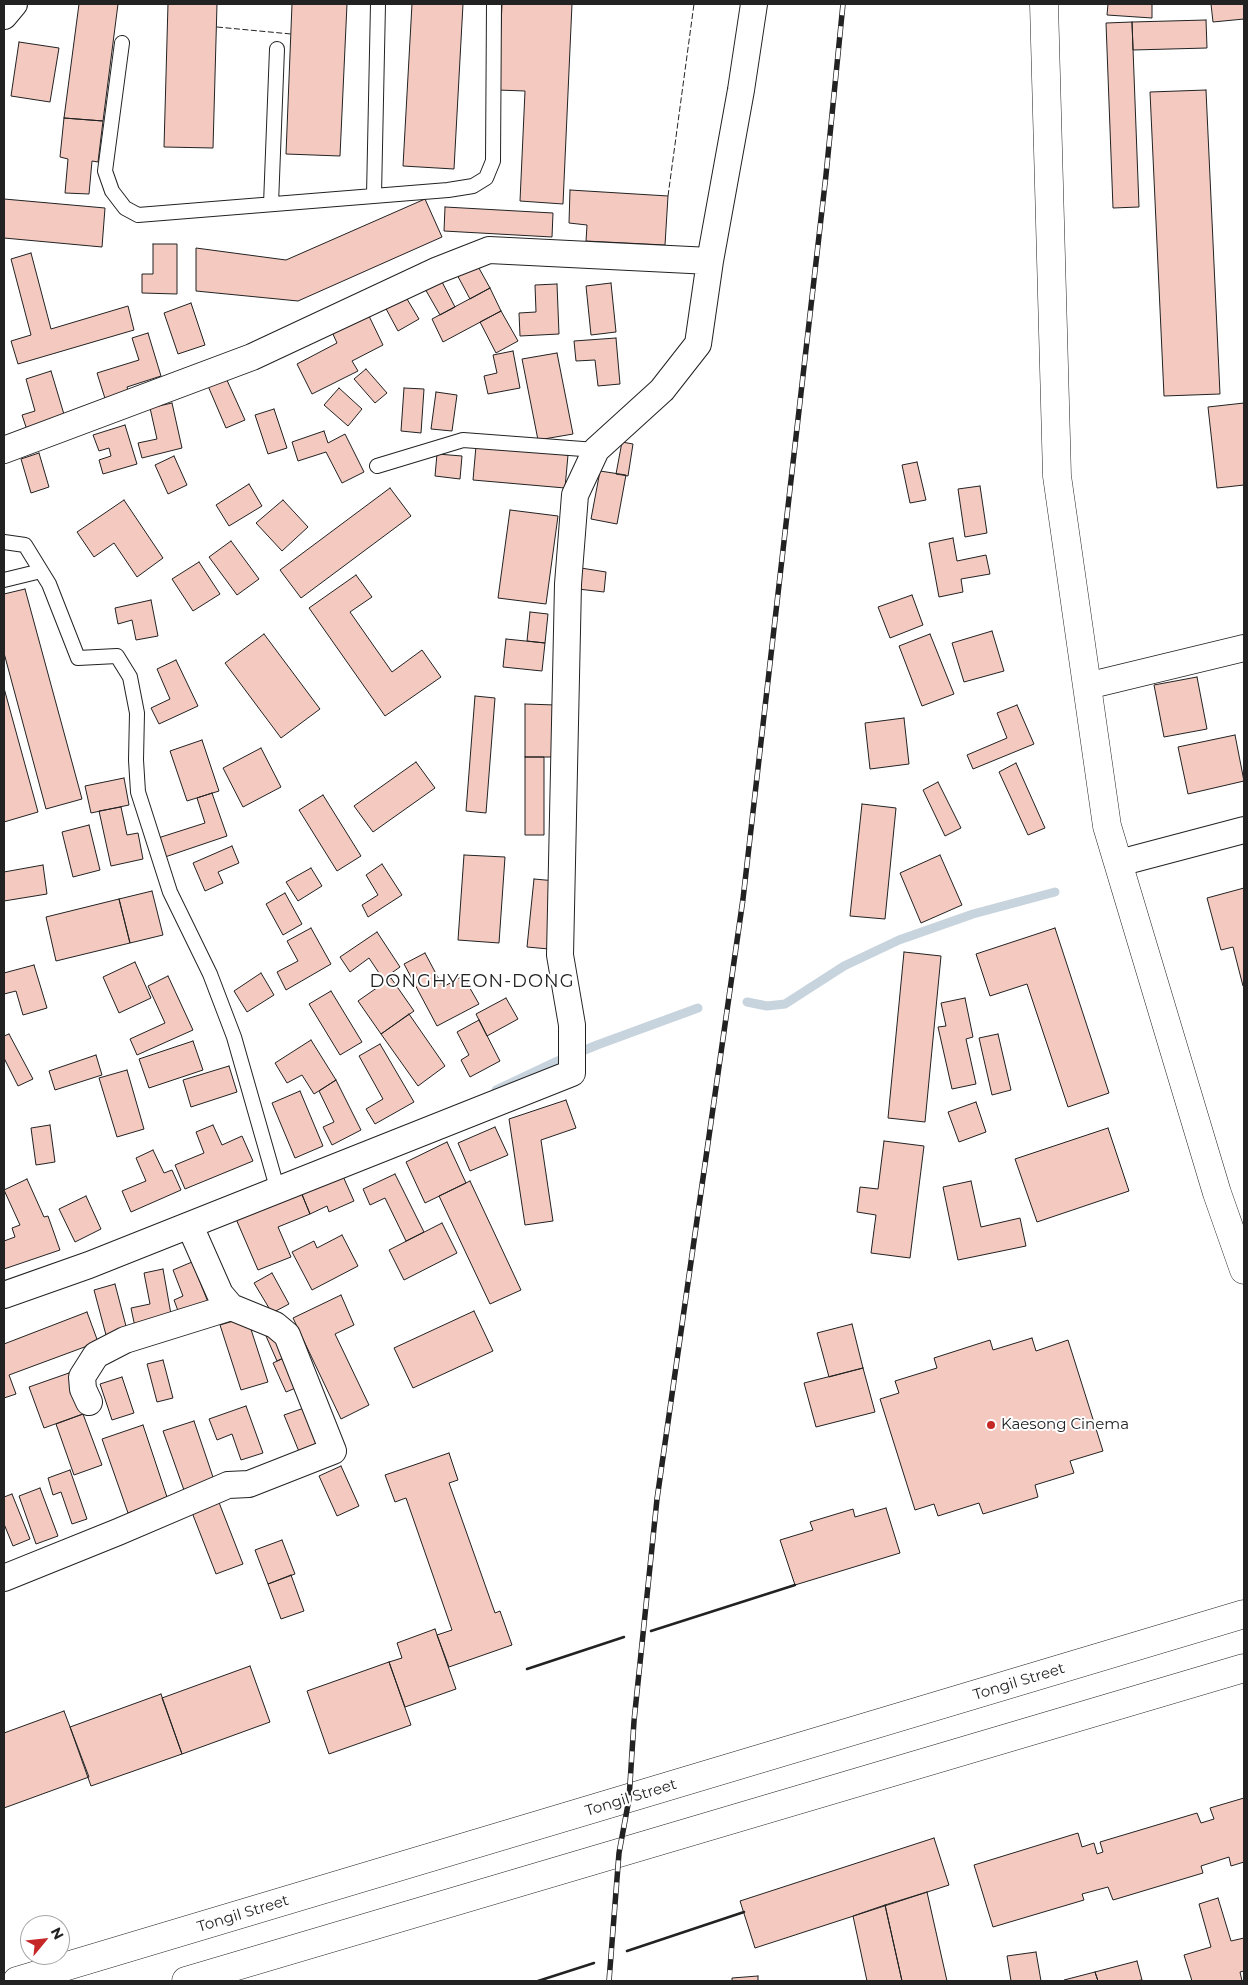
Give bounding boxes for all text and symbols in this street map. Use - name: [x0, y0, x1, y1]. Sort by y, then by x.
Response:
- district label: DONGHYEON-DONG: [368, 971, 576, 993]
- place label: Kaesong Cinema: [1001, 1416, 1129, 1434]
- marker: Kaesong Cinema: [985, 1419, 997, 1431]
- street label: Tongil Street: [971, 1660, 1067, 1704]
- street label: Tongil Street: [583, 1776, 679, 1820]
- street label: Tongil Street: [195, 1892, 291, 1936]
- north arrow: [20, 1915, 70, 1965]
- text: N: [47, 1924, 68, 1943]

